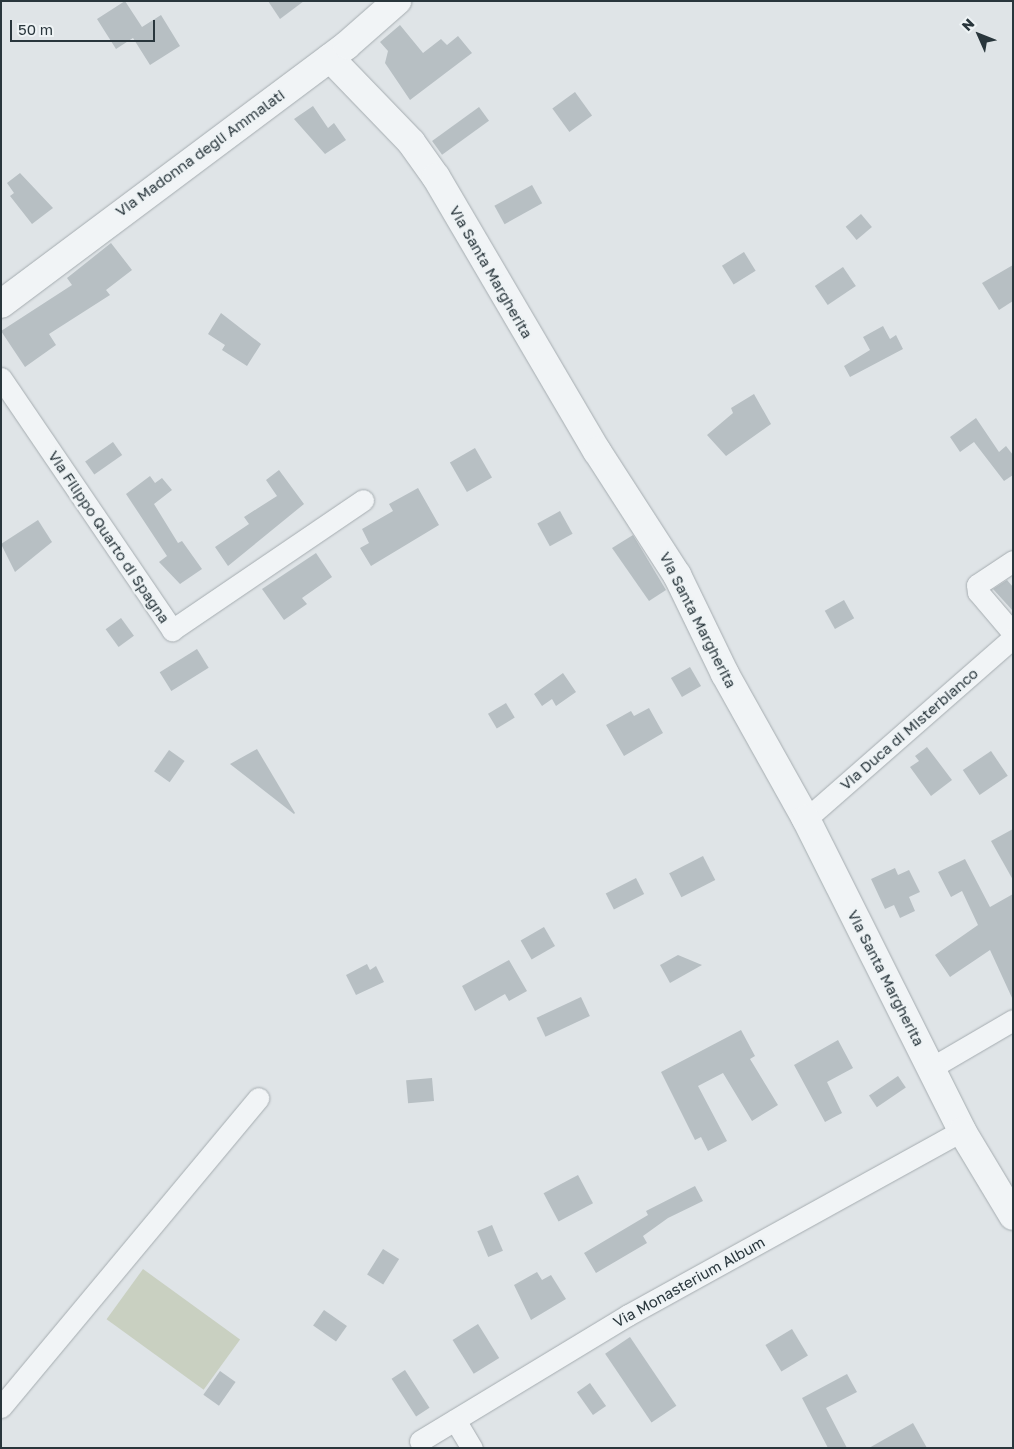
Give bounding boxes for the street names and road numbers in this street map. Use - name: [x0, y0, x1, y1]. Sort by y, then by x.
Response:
- street label: Via Madonna degli Ammalati: [112, 86, 288, 220]
- street label: Via Santa Margherita: [446, 202, 536, 342]
- street label: Via Filippo Quarto di Spagna: [44, 447, 174, 627]
- street label: Via Santa Margherita: [656, 549, 740, 691]
- street label: Via Duca di Misterbianco: [836, 664, 982, 794]
- street label: Via Santa Margherita: [844, 907, 928, 1049]
- street label: Via Monasterium Album: [610, 1233, 768, 1331]

